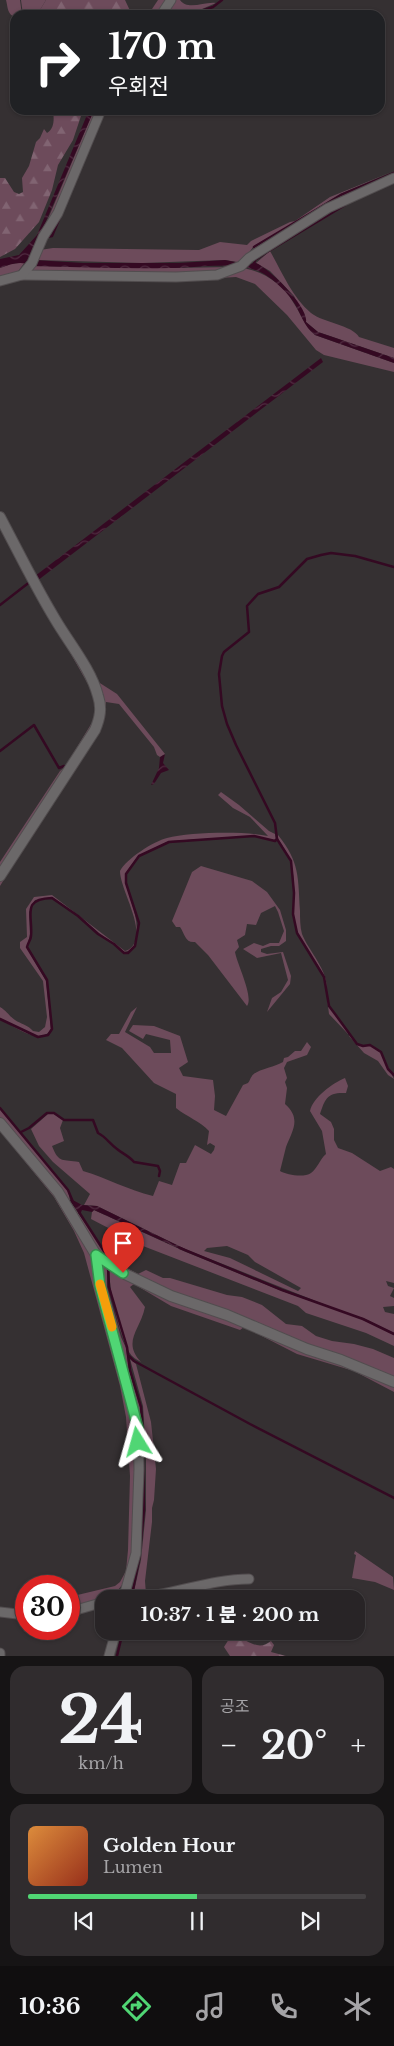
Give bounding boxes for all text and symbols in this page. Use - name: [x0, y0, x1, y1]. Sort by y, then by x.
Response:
- text: 170 m: [108, 25, 216, 68]
- icon: right: [25, 30, 90, 95]
- text: 우회전: [108, 73, 169, 100]
- pin: [102, 1222, 144, 1273]
- icon: arrive: [109, 1229, 137, 1257]
- position arrow: [111, 1415, 163, 1467]
- speed limit sign: 30: [15, 1575, 80, 1640]
- text: 10:37 · 1 분 · 200 m: [141, 1603, 319, 1626]
- text: 24: [58, 1680, 144, 1761]
- text: 공조: [220, 1696, 249, 1716]
- text: 20°: [261, 1722, 327, 1769]
- text: −: [220, 1728, 238, 1763]
- text: +: [351, 1728, 366, 1763]
- text: km/h: [78, 1753, 124, 1773]
- text: Golden Hour: [103, 1834, 235, 1857]
- text: Lumen: [103, 1857, 163, 1877]
- icon: previous: [70, 1907, 98, 1935]
- icon: pause: [183, 1907, 211, 1935]
- icon: next: [296, 1907, 324, 1935]
- icon: directions: [119, 1989, 154, 2024]
- icon: music: [193, 1989, 228, 2024]
- icon: phone: [266, 1989, 301, 2024]
- icon: climate: [340, 1989, 375, 2024]
- text: 10:36: [19, 1993, 81, 2020]

